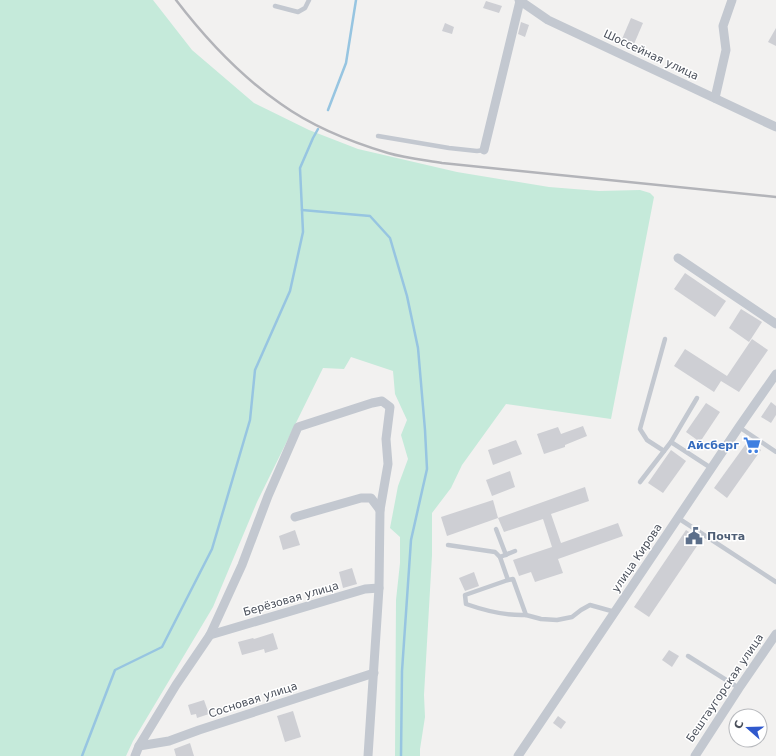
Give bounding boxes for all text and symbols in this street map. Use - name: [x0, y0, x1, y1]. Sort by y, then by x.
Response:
- street label: Шоссейная улица: [601, 27, 701, 83]
- supermarket icon: Айсберг: [742, 435, 762, 455]
- place label: Айсберг: [687, 439, 739, 452]
- street label: улица Кирова: [609, 521, 665, 595]
- public building icon: Почта: [684, 526, 704, 546]
- place label: Почта: [707, 530, 745, 543]
- street label: Берёзовая улица: [242, 579, 340, 619]
- street label: Бештаугорская улица: [684, 631, 766, 745]
- street label: Сосновая улица: [207, 680, 299, 720]
- north arrow: [728, 708, 768, 748]
- text: С: [732, 719, 747, 731]

